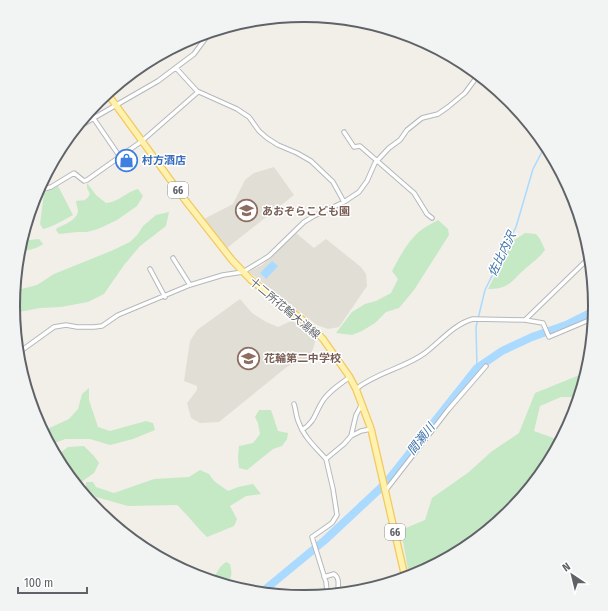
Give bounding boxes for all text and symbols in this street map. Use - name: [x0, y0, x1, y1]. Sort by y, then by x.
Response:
- shop icon: 村方酒店: [114, 147, 140, 173]
- place label: 村方酒店: [142, 154, 186, 167]
- road number: 66: [168, 182, 188, 198]
- school or university icon: あおぞらこども園: [233, 198, 259, 224]
- place label: あおぞらこども園: [262, 205, 350, 218]
- water label: 佐比内沢: [485, 228, 520, 279]
- street label: 十二所花輪大湯線: [247, 275, 323, 342]
- school or university icon: 花輪第二中学校: [235, 345, 261, 371]
- place label: 花輪第二中学校: [264, 352, 341, 365]
- water label: 間瀬川: [404, 419, 439, 457]
- road number: 66: [385, 524, 405, 540]
- north arrow: [552, 555, 592, 595]
- text: N: [560, 560, 573, 574]
- scale bar: [18, 569, 87, 595]
- text: 100 m: [24, 576, 53, 590]

